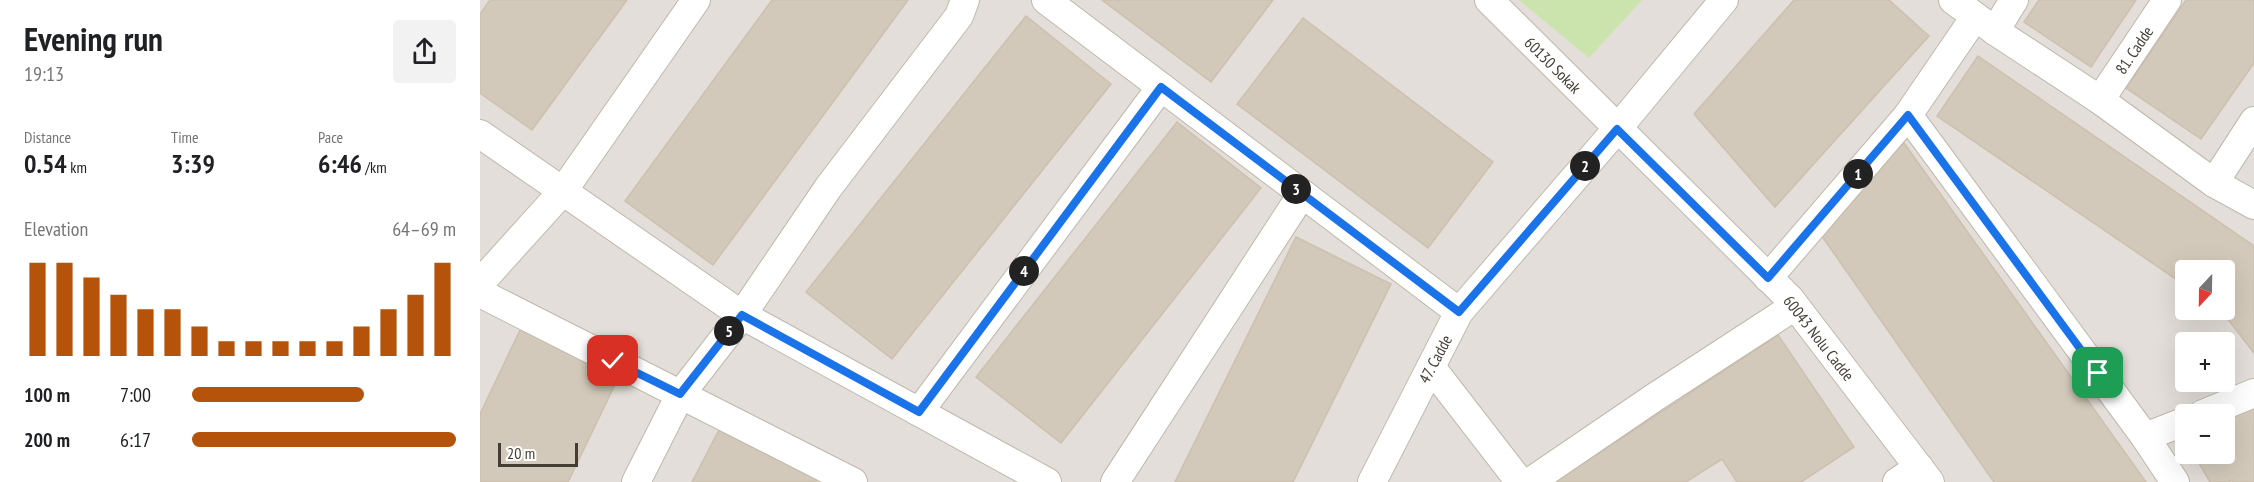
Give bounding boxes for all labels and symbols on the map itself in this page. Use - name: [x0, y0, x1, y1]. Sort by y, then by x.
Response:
- street label: 81. Cadde: [2111, 22, 2157, 78]
- street label: 60130 Sokak: [1520, 32, 1586, 98]
- pin: 2: [1570, 151, 1600, 181]
- pin: 1: [1843, 159, 1873, 189]
- pin: 3: [1281, 174, 1311, 204]
- pin: 4: [1009, 256, 1039, 286]
- north arrow: [2175, 260, 2235, 320]
- street label: 60043 Nolu Cadde: [1779, 291, 1859, 385]
- pin: 5: [714, 316, 744, 346]
- street label: 47. Cadde: [1414, 331, 1456, 387]
- pin: [587, 335, 638, 386]
- pin: [2072, 347, 2123, 398]
- scale bar: [498, 440, 578, 468]

